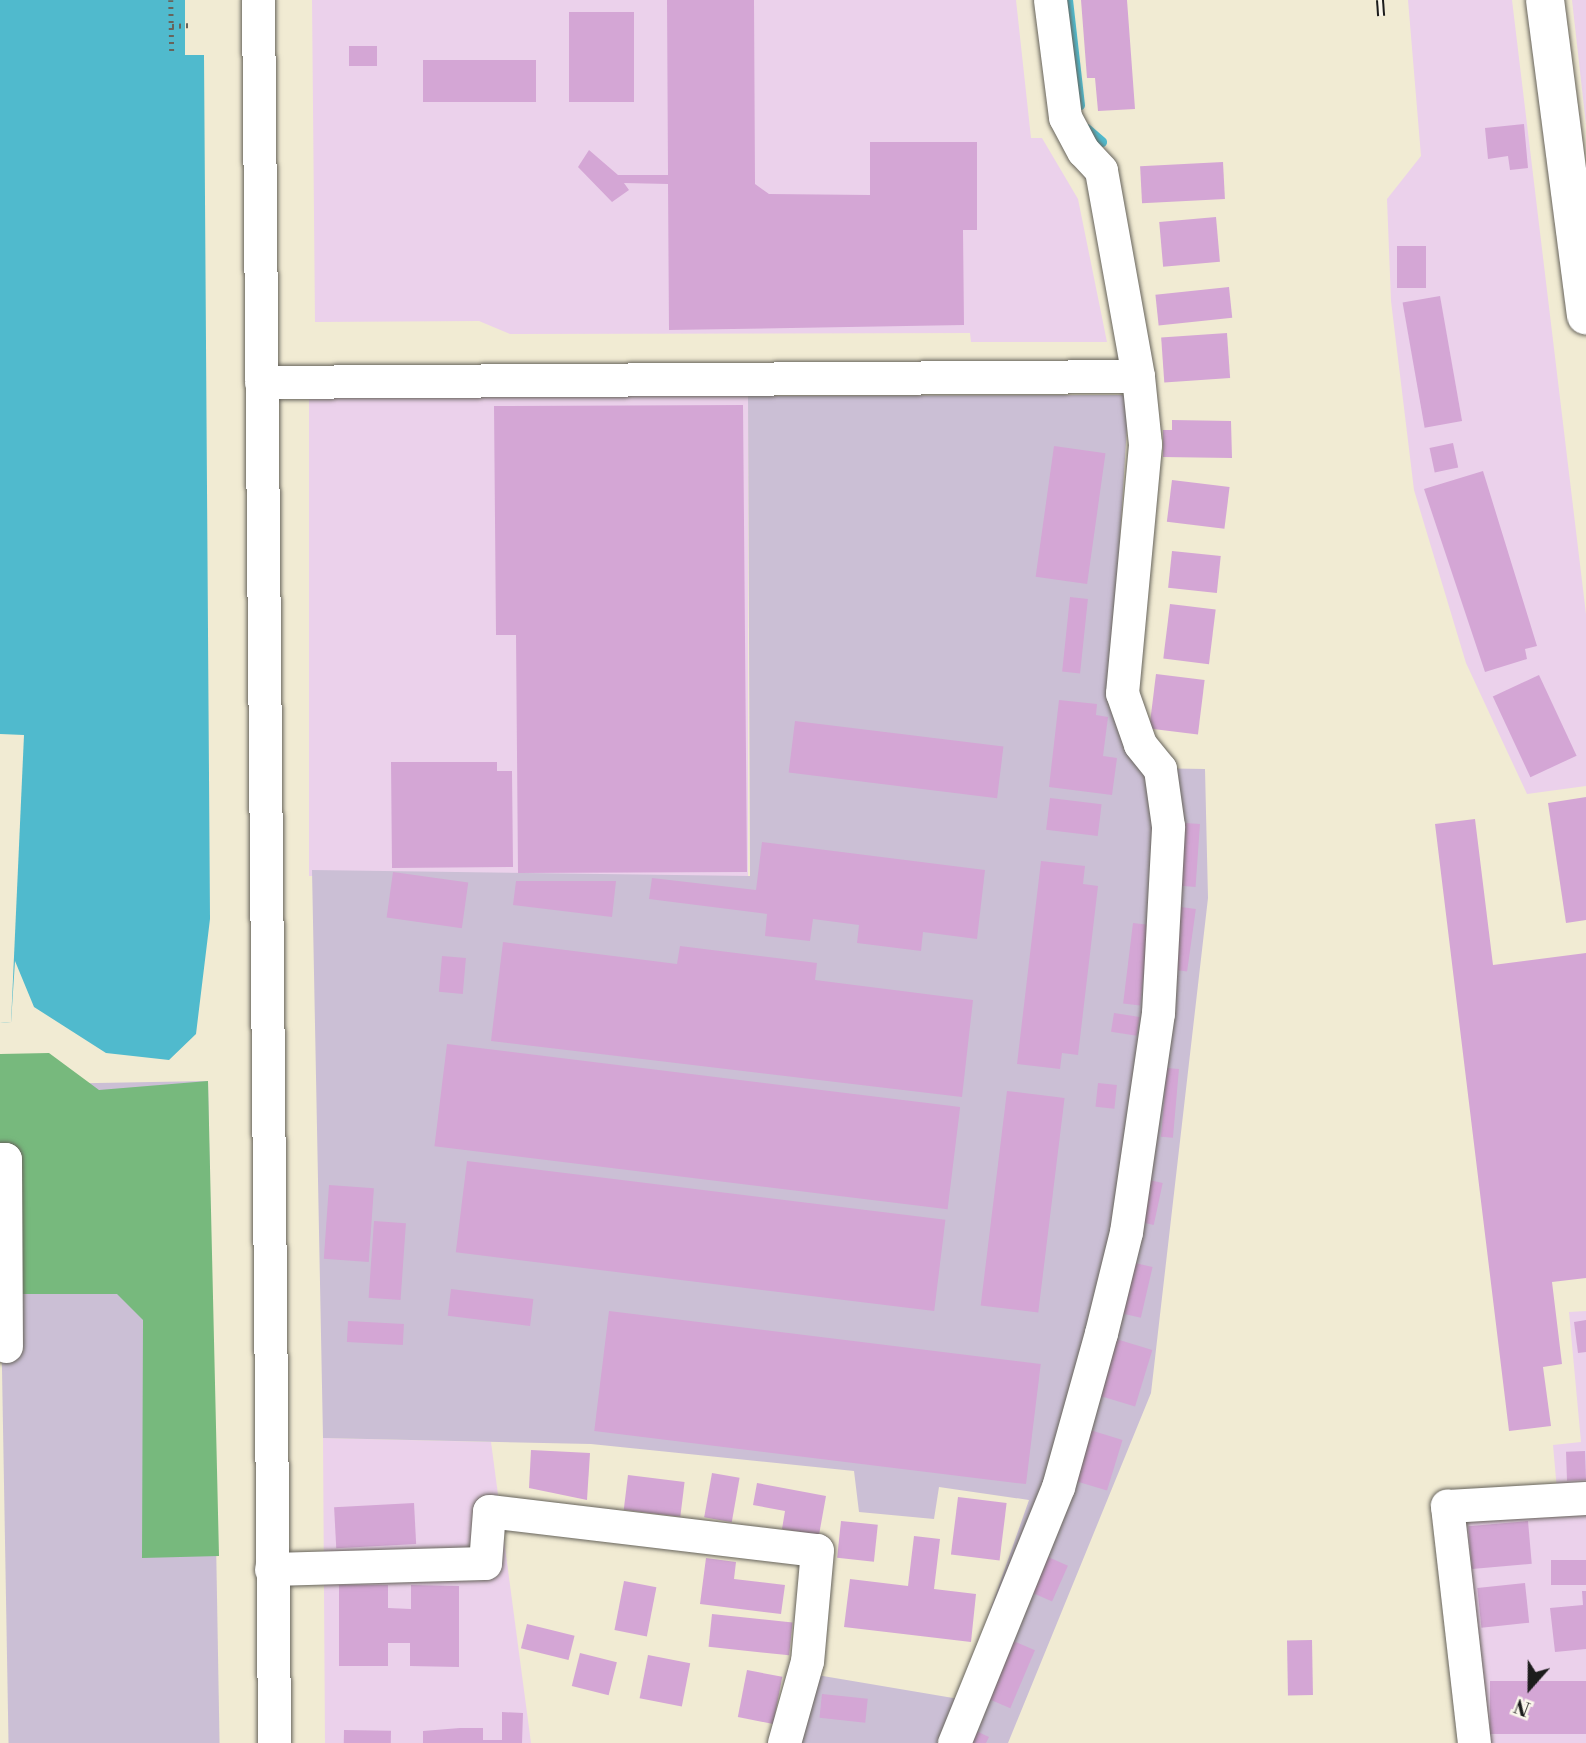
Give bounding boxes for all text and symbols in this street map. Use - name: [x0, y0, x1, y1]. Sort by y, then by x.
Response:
- north arrow: [1495, 1652, 1565, 1722]
- text: N: [1511, 1693, 1534, 1721]

